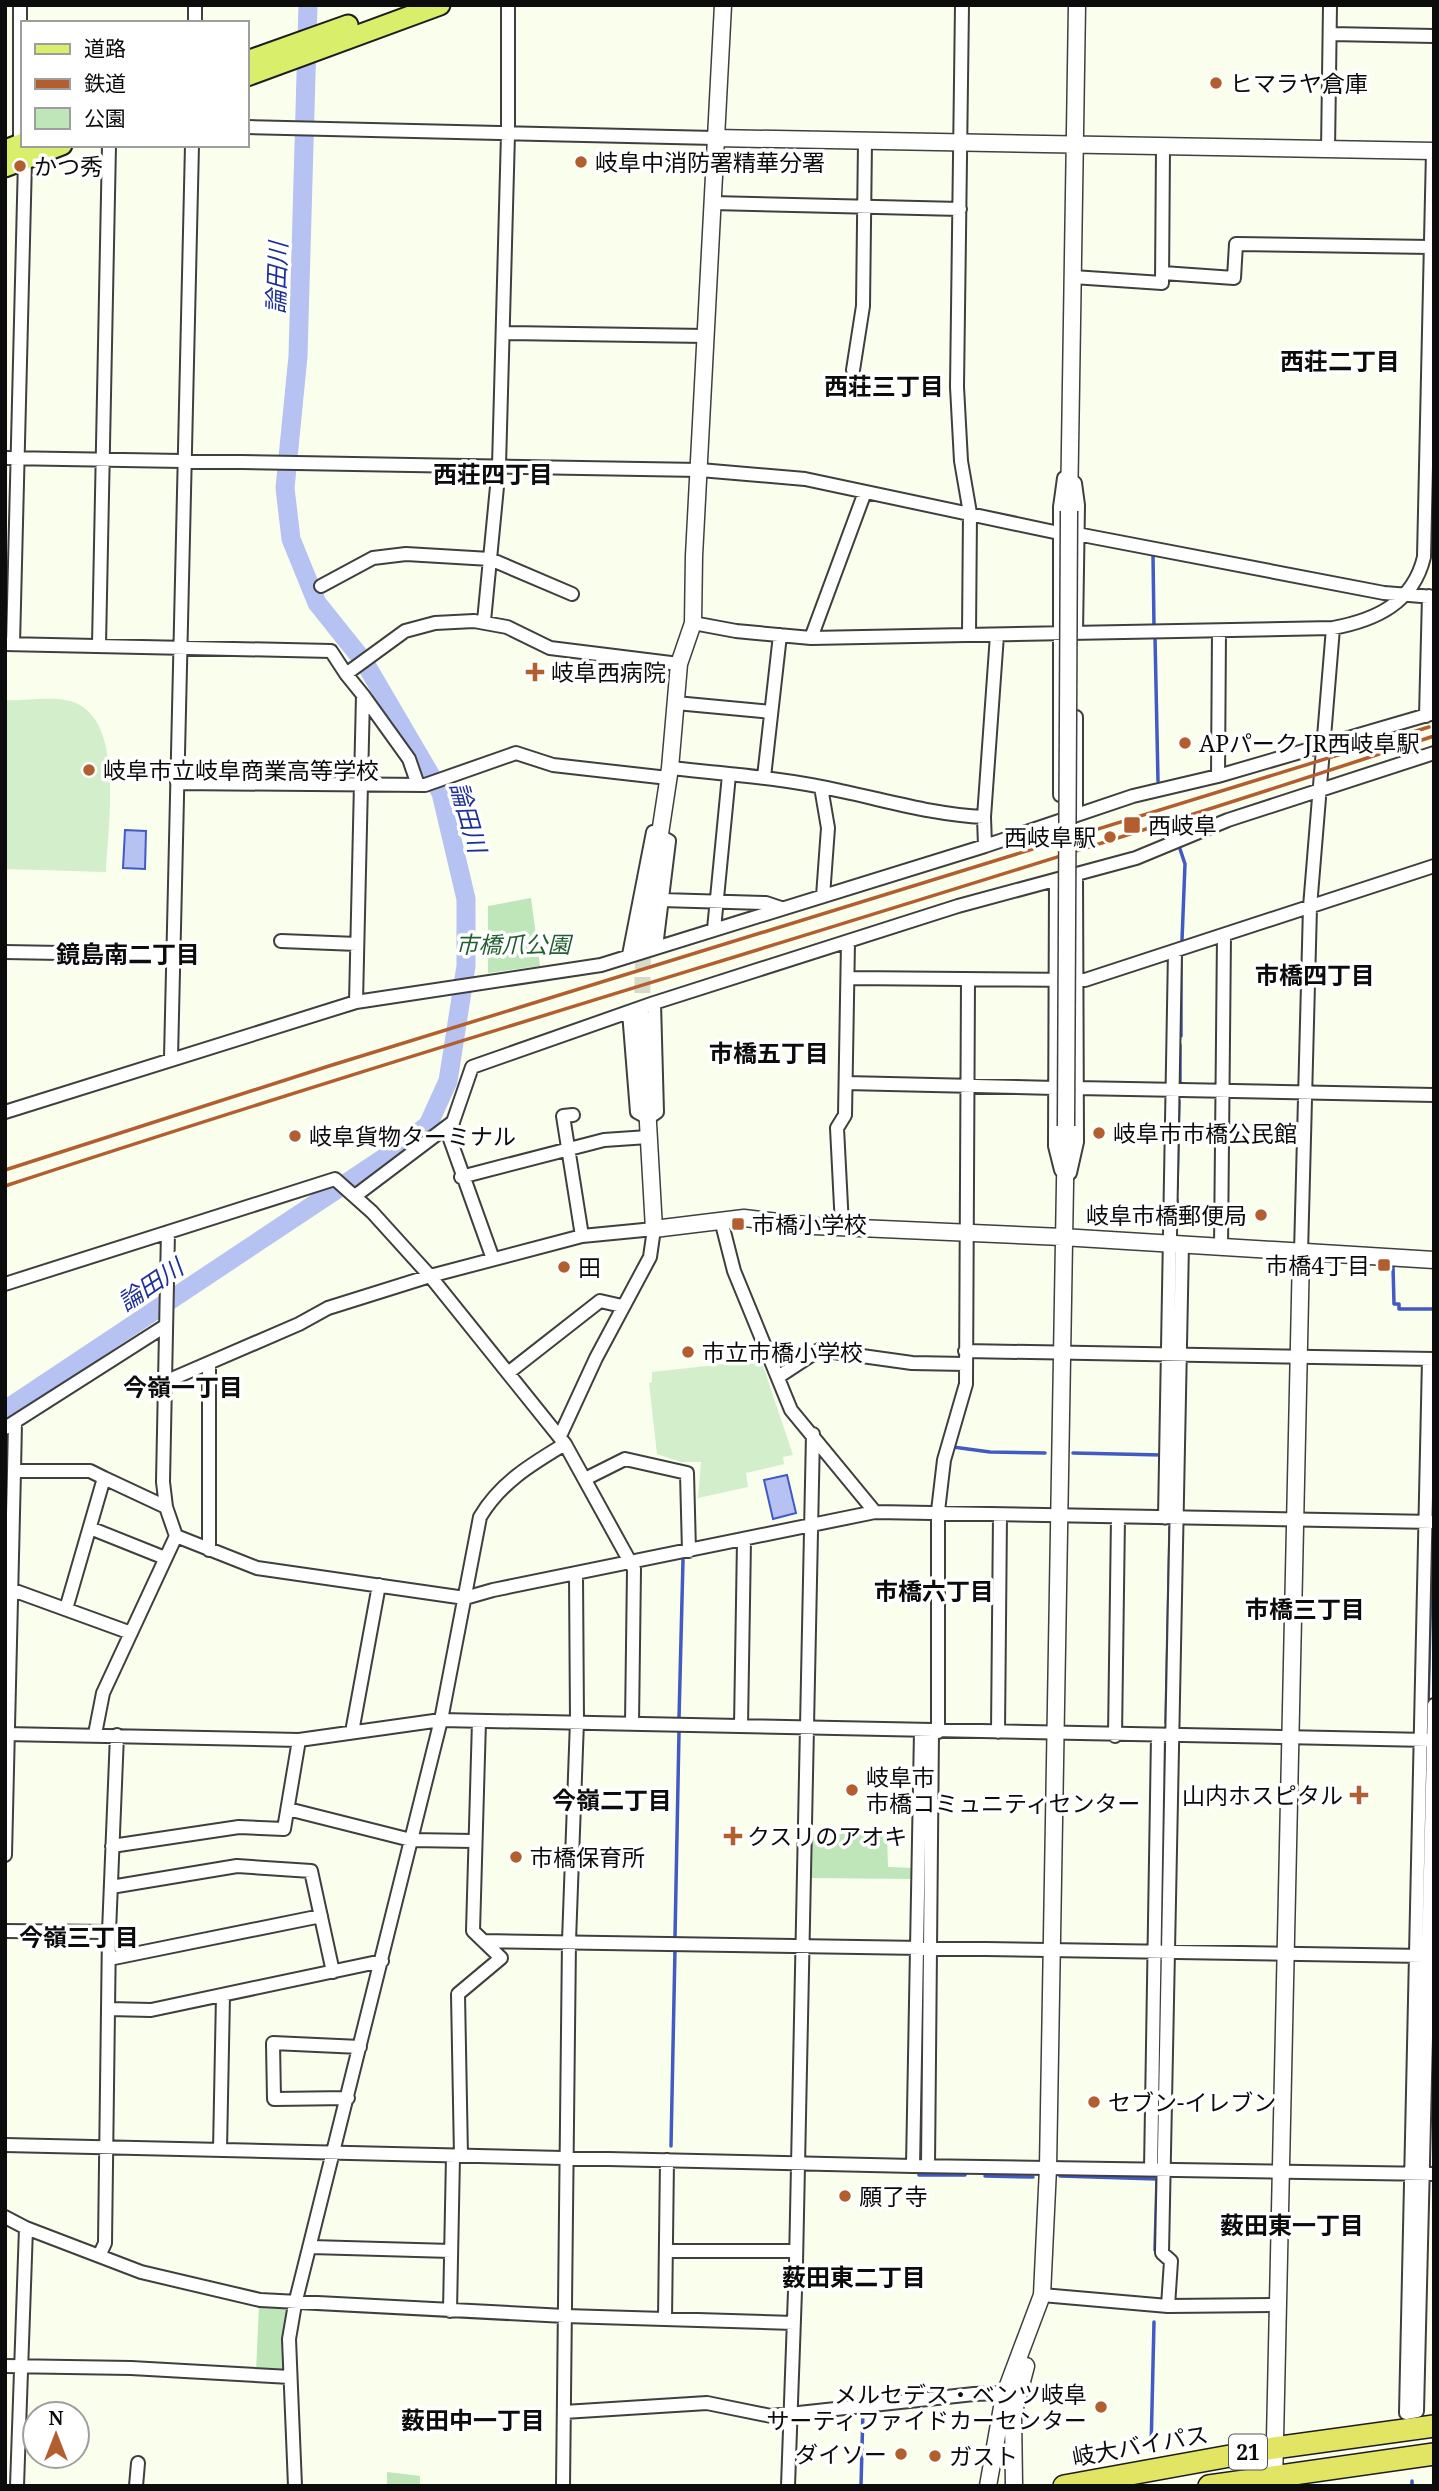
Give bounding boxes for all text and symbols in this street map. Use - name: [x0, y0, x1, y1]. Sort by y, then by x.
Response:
- legend: [21, 21, 248, 147]
- text: 道路: [84, 34, 126, 62]
- place label: ヒマラヤ倉庫: [1230, 67, 1368, 99]
- text: 鉄道: [84, 69, 126, 97]
- marker: ヒマラヤ倉庫: [1208, 75, 1224, 91]
- text: 公園: [84, 104, 126, 132]
- place label: 岐阜中消防署精華分署: [595, 146, 825, 178]
- place label: かつ秀: [34, 150, 103, 182]
- marker: 岐阜中消防署精華分署: [573, 154, 589, 170]
- marker: かつ秀: [12, 158, 28, 174]
- water label: 論田川: [258, 238, 294, 315]
- district label: 西荘二丁目: [1280, 344, 1400, 377]
- district label: 西荘三丁目: [824, 369, 944, 402]
- district label: 西荘四丁目: [433, 457, 553, 490]
- place label: 岐阜西病院: [551, 656, 666, 688]
- marker: 岐阜西病院: [525, 662, 545, 682]
- place label: APパーク JR西岐阜駅: [1199, 727, 1419, 759]
- marker: APパーク JR西岐阜駅: [1177, 735, 1193, 751]
- place label: 岐阜市立岐阜商業高等学校: [103, 754, 379, 786]
- marker: 岐阜市立岐阜商業高等学校: [81, 762, 97, 778]
- water label: 論田川: [443, 778, 496, 859]
- place label: 西岐阜: [1148, 809, 1217, 841]
- marker: 西岐阜: [1122, 815, 1142, 835]
- place label: 西岐阜駅: [1004, 821, 1096, 853]
- marker: 西岐阜駅: [1102, 829, 1118, 845]
- park label: 市橋爪公園: [456, 928, 574, 960]
- district label: 鏡島南二丁目: [56, 937, 200, 970]
- district label: 市橋四丁目: [1255, 958, 1375, 991]
- district label: 市橋五丁目: [709, 1036, 829, 1069]
- place label: 岐阜市市橋公民館: [1113, 1117, 1297, 1149]
- place label: 岐阜貨物ターミナル: [309, 1120, 516, 1152]
- marker: 岐阜市市橋公民館: [1091, 1125, 1107, 1141]
- marker: 岐阜貨物ターミナル: [287, 1128, 303, 1144]
- place label: 岐阜市橋郵便局: [1086, 1199, 1247, 1231]
- marker: 岐阜市橋郵便局: [1253, 1207, 1269, 1223]
- place label: 市橋小学校: [752, 1208, 867, 1240]
- marker: 市橋小学校: [730, 1216, 746, 1232]
- water label: 論田川: [111, 1249, 192, 1318]
- place label: 市橋4丁目: [1265, 1249, 1370, 1281]
- place label: 田: [578, 1251, 601, 1283]
- marker: 市橋4丁目: [1376, 1257, 1392, 1273]
- marker: 田: [556, 1259, 572, 1275]
- place label: 市立市橋小学校: [702, 1336, 863, 1368]
- marker: 市立市橋小学校: [680, 1344, 696, 1360]
- district label: 今嶺一丁目: [123, 1370, 243, 1403]
- district label: 市橋六丁目: [874, 1574, 994, 1607]
- district label: 市橋三丁目: [1245, 1592, 1365, 1625]
- place label: 岐阜市 市橋コミュニティセンター: [866, 1761, 1141, 1819]
- place label: 山内ホスピタル: [1182, 1779, 1343, 1811]
- marker: 岐阜市 市橋コミュニティセンター: [844, 1782, 860, 1798]
- district label: 今嶺二丁目: [552, 1783, 672, 1816]
- marker: 山内ホスピタル: [1349, 1785, 1369, 1805]
- place label: クスリのアオキ: [747, 1820, 907, 1852]
- marker: クスリのアオキ: [725, 1828, 741, 1844]
- place label: 市橋保育所: [530, 1841, 645, 1873]
- marker: 市橋保育所: [508, 1849, 524, 1865]
- district label: 今嶺三丁目: [19, 1920, 139, 1953]
- place label: セブン-イレブン: [1108, 2086, 1276, 2118]
- marker: セブン-イレブン: [1086, 2094, 1102, 2110]
- place label: 願了寺: [859, 2180, 928, 2212]
- marker: 願了寺: [837, 2188, 853, 2204]
- district label: 薮田東一丁目: [1220, 2208, 1364, 2241]
- district label: 薮田東二丁目: [782, 2260, 926, 2293]
- place label: メルセデス・ベンツ岐阜 サーティファイドカーセンター: [766, 2378, 1087, 2436]
- marker: メルセデス・ベンツ岐阜 サーティファイドカーセンター: [1093, 2399, 1109, 2415]
- north arrow: [21, 2400, 91, 2470]
- district label: 薮田中一丁目: [401, 2403, 545, 2436]
- text: N: [49, 2405, 64, 2431]
- street label: 岐大バイパス: [1069, 2417, 1211, 2473]
- road number: 21: [1229, 2434, 1267, 2470]
- place label: ダイソー: [795, 2438, 887, 2470]
- place label: ガスト: [949, 2440, 1018, 2472]
- marker: ダイソー: [893, 2446, 909, 2462]
- marker: ガスト: [927, 2448, 943, 2464]

